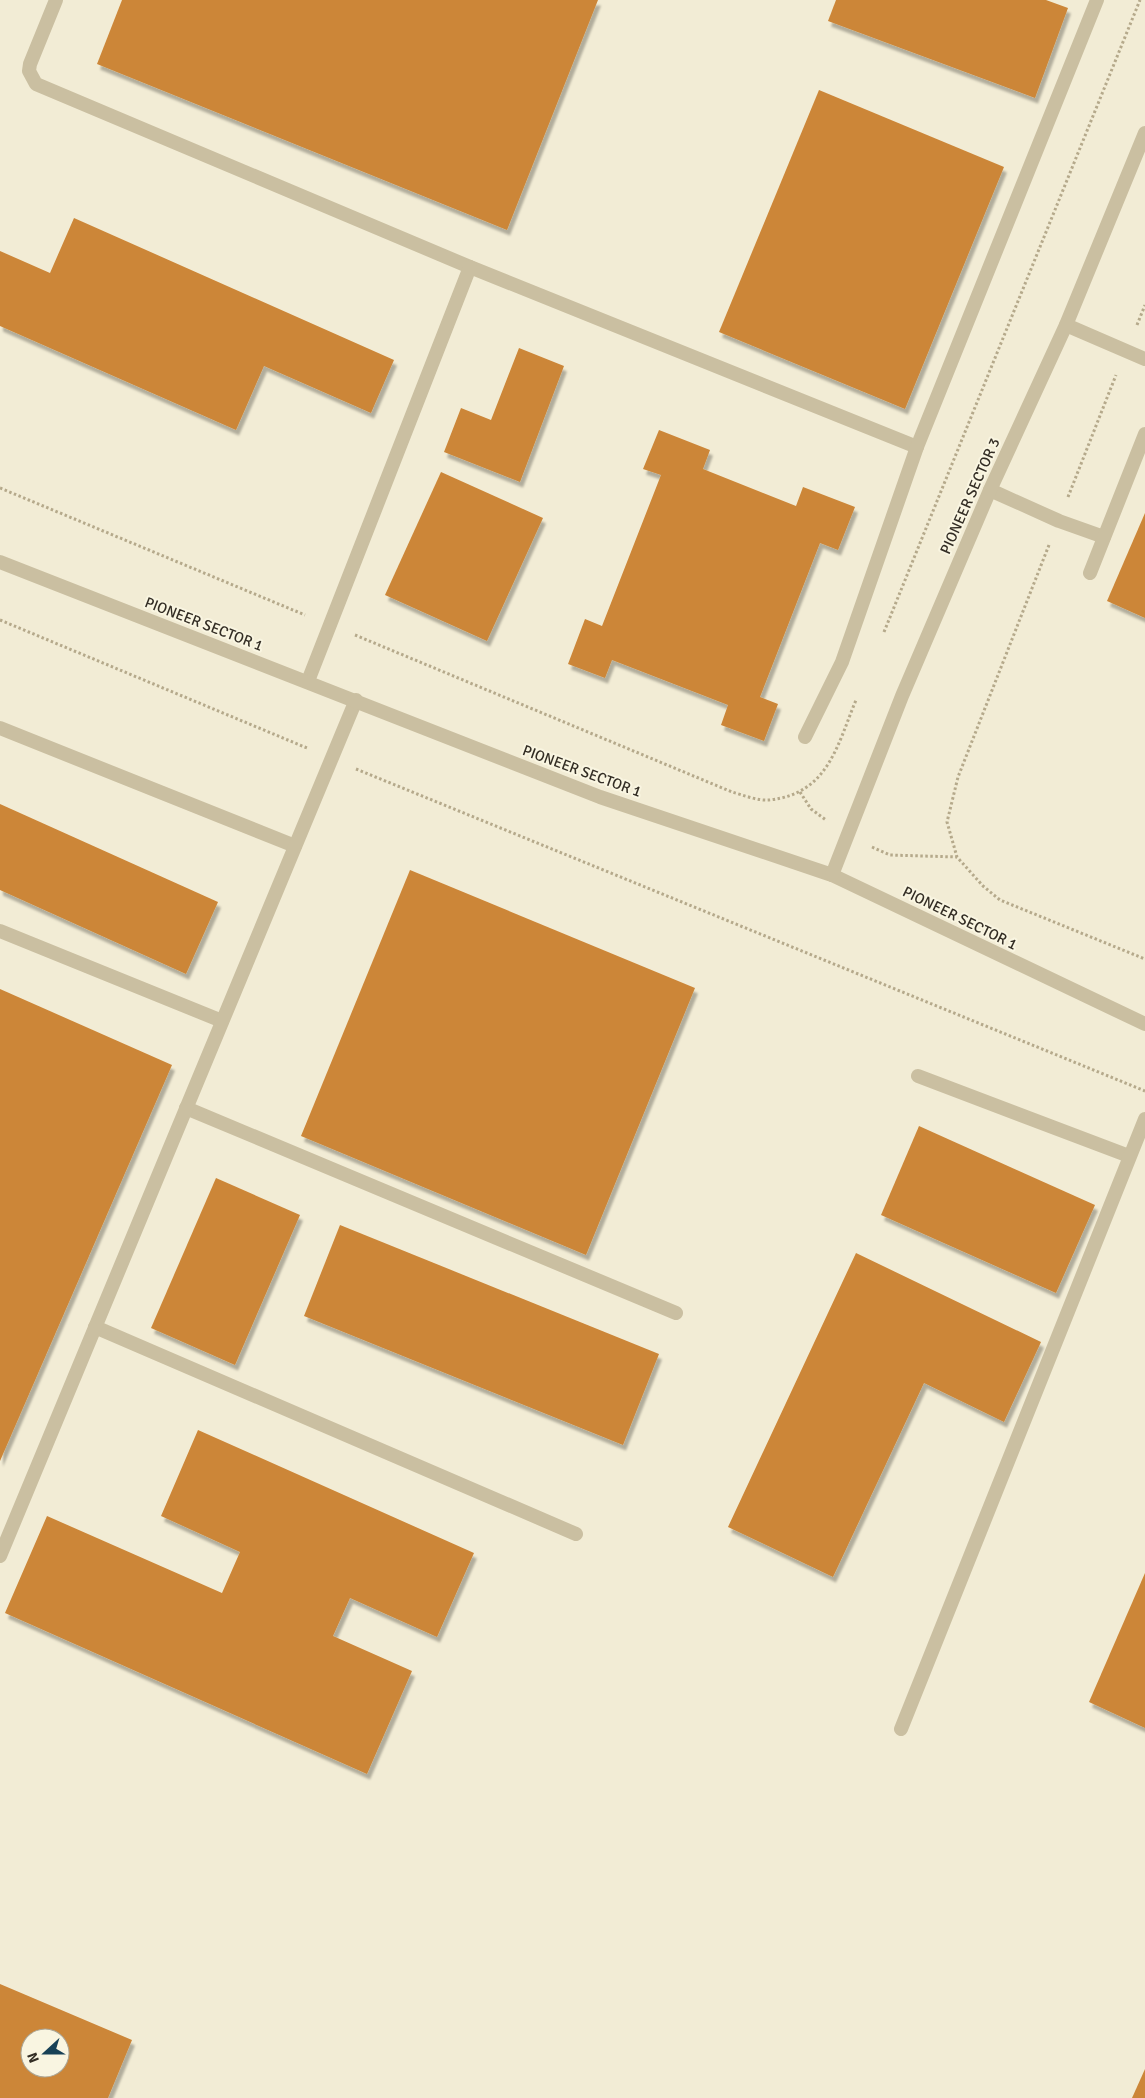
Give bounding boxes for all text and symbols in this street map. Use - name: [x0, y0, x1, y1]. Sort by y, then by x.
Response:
- street label: PIONEER SECTOR 3: [936, 435, 1004, 557]
- street label: PIONEER SECTOR 1: [142, 593, 266, 655]
- street label: PIONEER SECTOR 1: [520, 741, 644, 801]
- street label: PIONEER SECTOR 1: [900, 882, 1020, 954]
- north arrow: [20, 2028, 70, 2078]
- text: N: [24, 2050, 43, 2065]

